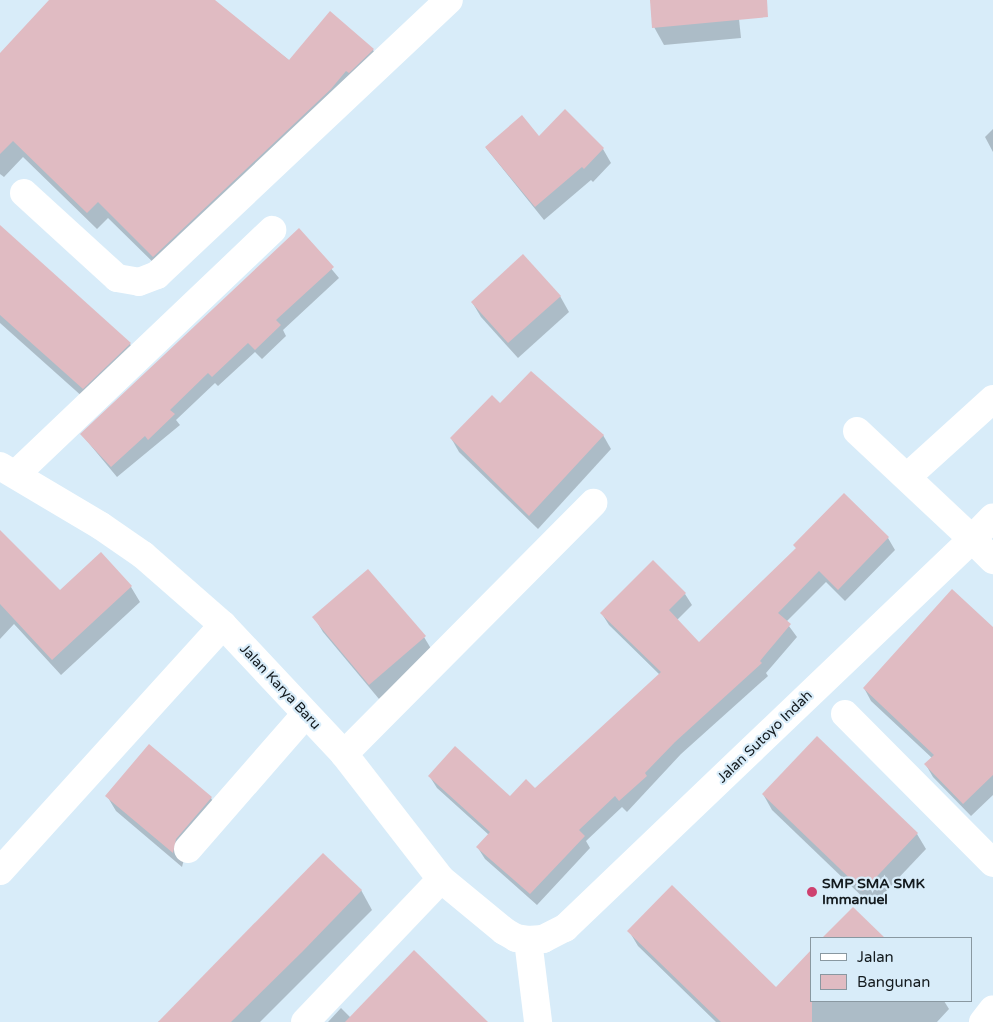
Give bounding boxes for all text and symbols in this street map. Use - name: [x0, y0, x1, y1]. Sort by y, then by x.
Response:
- street label: Jalan Karya Baru: [236, 641, 324, 733]
- street label: Jalan Sutoyo Indah: [714, 687, 816, 787]
- place label: SMP SMA SMK Immanuel: [822, 876, 925, 909]
- marker: SMP SMA SMK Immanuel: [806, 886, 818, 898]
- legend: [810, 937, 973, 1002]
- text: Jalan: [857, 948, 894, 966]
- text: Bangunan: [857, 973, 930, 991]

